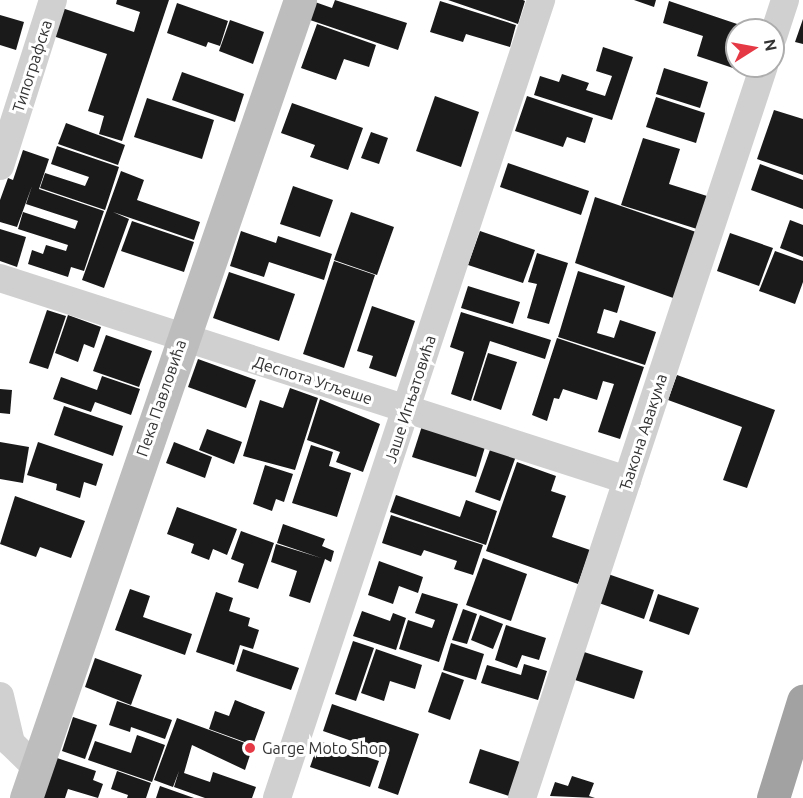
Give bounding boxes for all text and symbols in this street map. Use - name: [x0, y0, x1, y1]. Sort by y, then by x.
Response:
- street label: Типографска: [8, 17, 56, 115]
- north arrow: [725, 18, 785, 78]
- text: N: [761, 37, 781, 53]
- street label: Јаше Игњатовића: [380, 333, 440, 465]
- street label: Пека Павловића: [132, 337, 190, 459]
- street label: Деспота Угљеше: [251, 352, 375, 408]
- street label: Ђакона Авакума: [615, 371, 671, 493]
- place label: Garge Moto Shop: [262, 738, 387, 758]
- marker: Garge Moto Shop: [243, 741, 257, 755]

